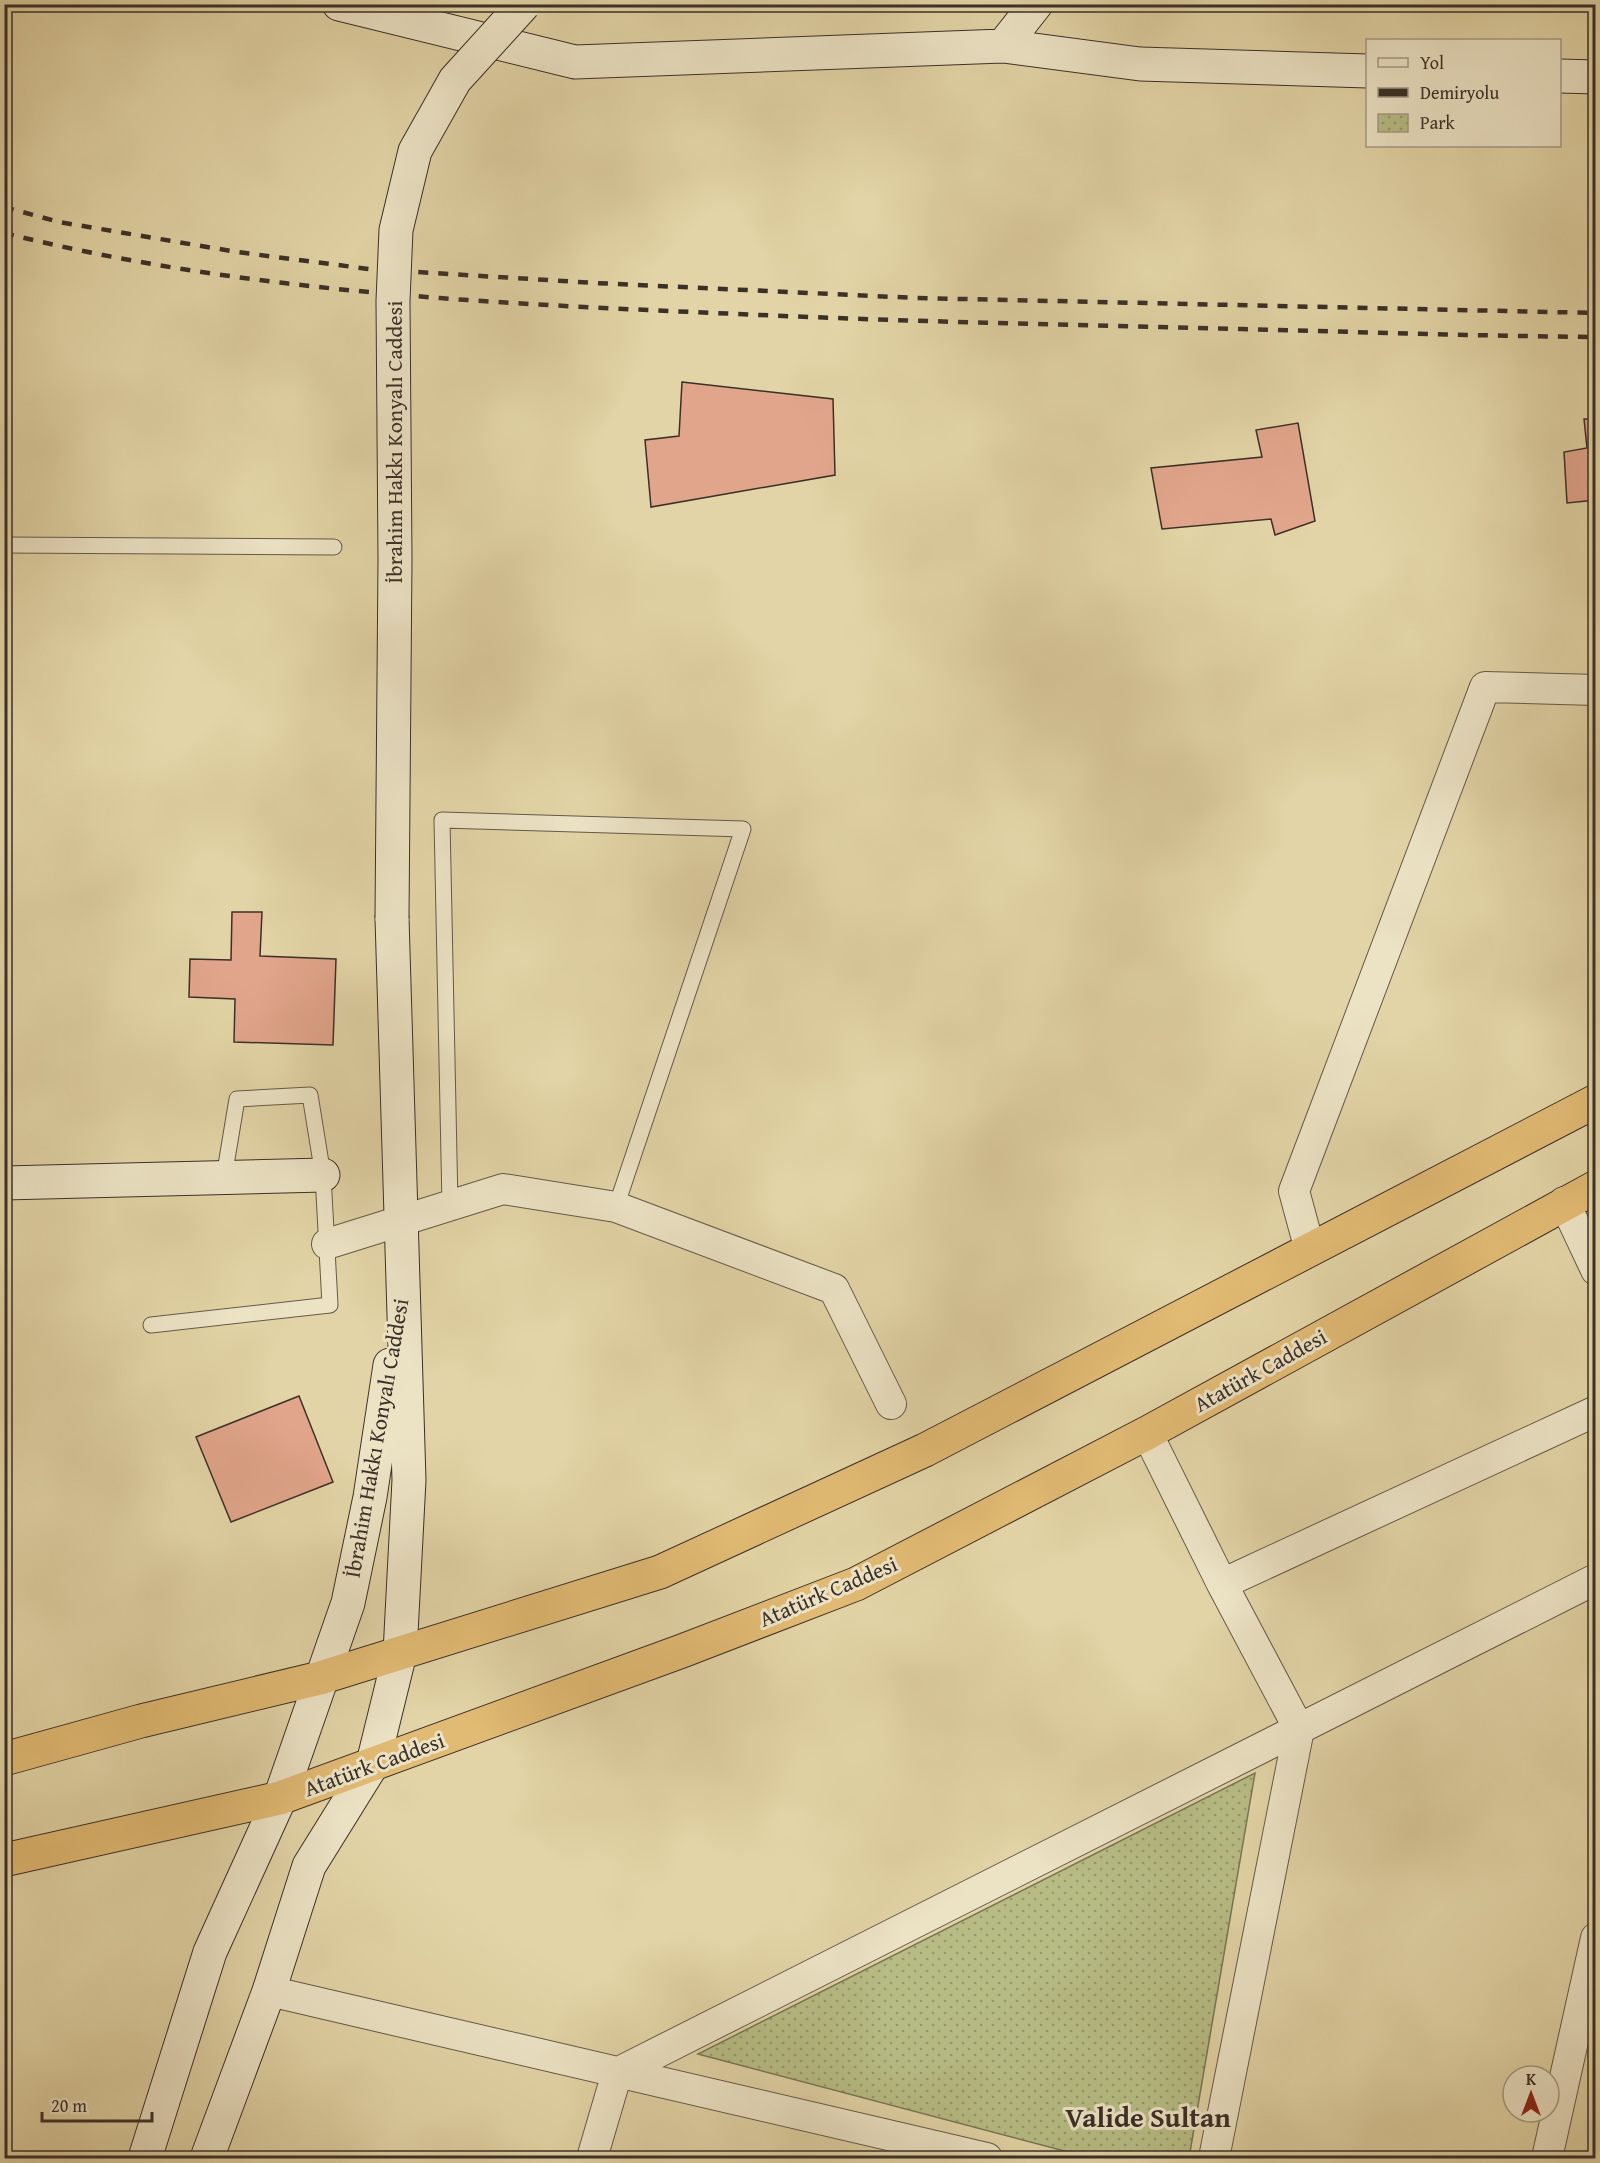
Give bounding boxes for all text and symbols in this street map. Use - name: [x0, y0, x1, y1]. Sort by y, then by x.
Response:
- legend: [1366, 39, 1561, 147]
- text: Yol: [1420, 49, 1444, 76]
- text: Demiryolu: [1420, 79, 1499, 106]
- text: Park: [1420, 109, 1456, 136]
- street label: İbrahim Hakkı Konyalı Caddesi: [378, 300, 410, 584]
- street label: İbrahim Hakkı Konyalı Caddesi: [336, 1296, 416, 1580]
- street label: Atatürk Caddesi: [1188, 1320, 1332, 1420]
- street label: Atatürk Caddesi: [754, 1547, 902, 1635]
- street label: Atatürk Caddesi: [299, 1724, 449, 1804]
- north arrow: [1501, 2064, 1561, 2124]
- text: K: [1526, 2067, 1537, 2091]
- scale bar: [42, 2085, 152, 2123]
- text: 20 m: [51, 2092, 87, 2119]
- district label: Valide Sultan: [1065, 2096, 1231, 2137]

